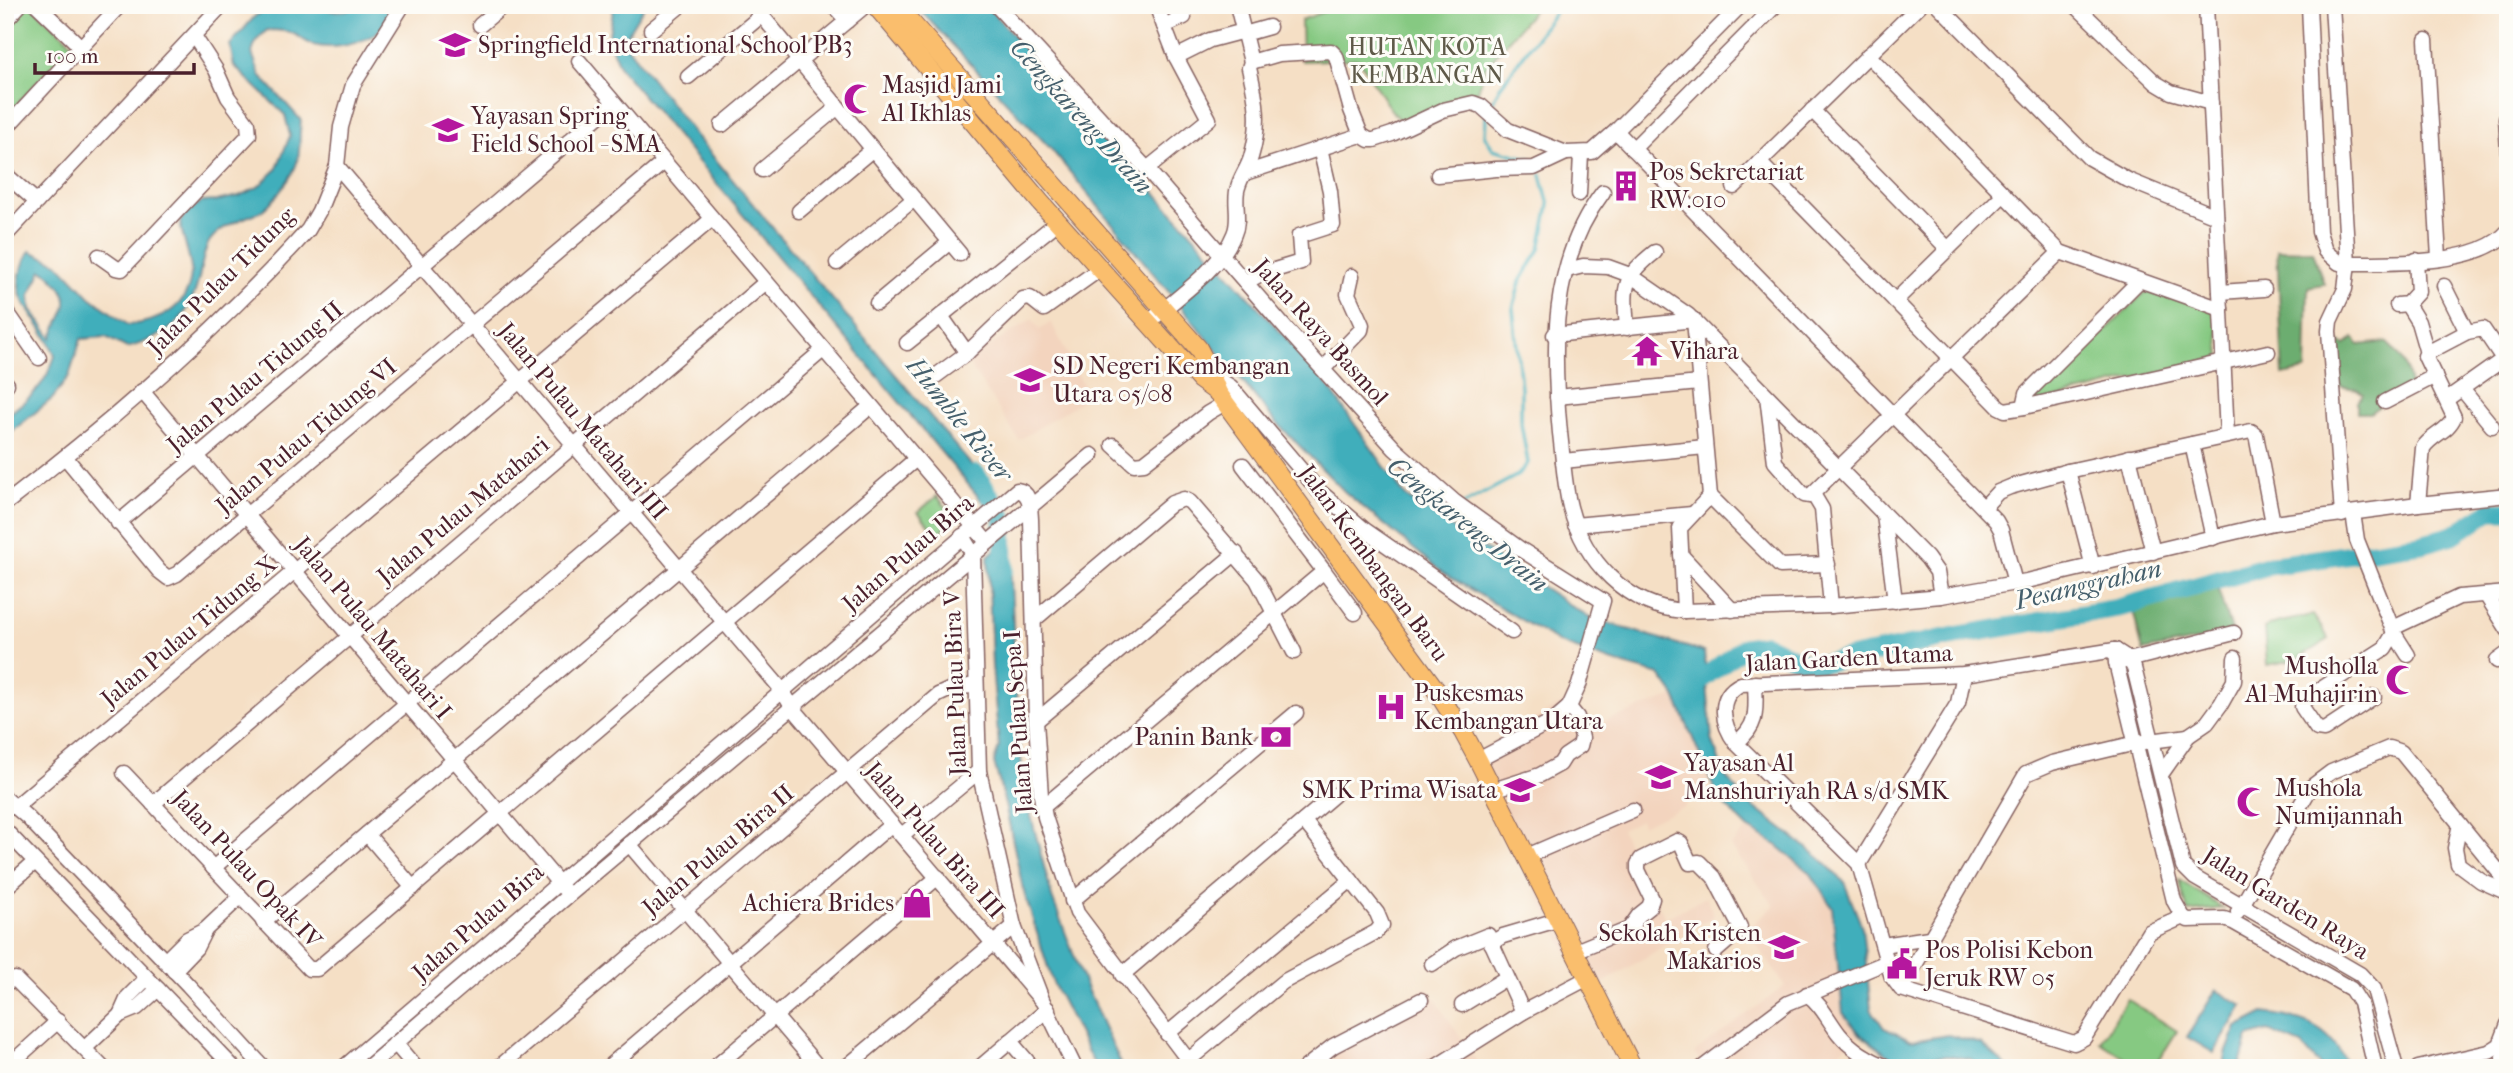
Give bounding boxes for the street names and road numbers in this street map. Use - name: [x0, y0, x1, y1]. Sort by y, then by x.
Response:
- street label: Jalan Pulau Tidung: [140, 201, 301, 362]
- street label: Jalan Raya Basmol: [1246, 251, 1394, 411]
- street label: Jalan Pulau Tidung II: [160, 295, 349, 460]
- street label: Jalan Pulau Matahari III: [491, 315, 674, 525]
- street label: Jalan Pulau Tidung VI: [209, 352, 402, 521]
- street label: Jalan Pulau Matahari: [370, 430, 555, 591]
- street label: Jalan Kembangan Baru: [1292, 458, 1455, 667]
- street label: Jalan Pulau Bira: [835, 488, 980, 619]
- street label: Jalan Pulau Matahari I: [287, 529, 458, 725]
- street label: Jalan Pulau Tidung X: [94, 549, 283, 714]
- street label: Jalan Pulau Bira V: [938, 588, 972, 778]
- street label: Jalan Pulau Sepa I: [998, 629, 1039, 817]
- street label: Jalan Garden Utama: [1742, 639, 1954, 678]
- street label: Jalan Pulau Bira III: [858, 755, 1011, 924]
- street label: Jalan Pulau Bira II: [635, 779, 799, 923]
- street label: Jalan Pulau Opak IV: [165, 782, 329, 955]
- street label: Jalan Garden Raya: [2196, 840, 2375, 966]
- street label: Jalan Pulau Bira: [405, 857, 550, 988]

